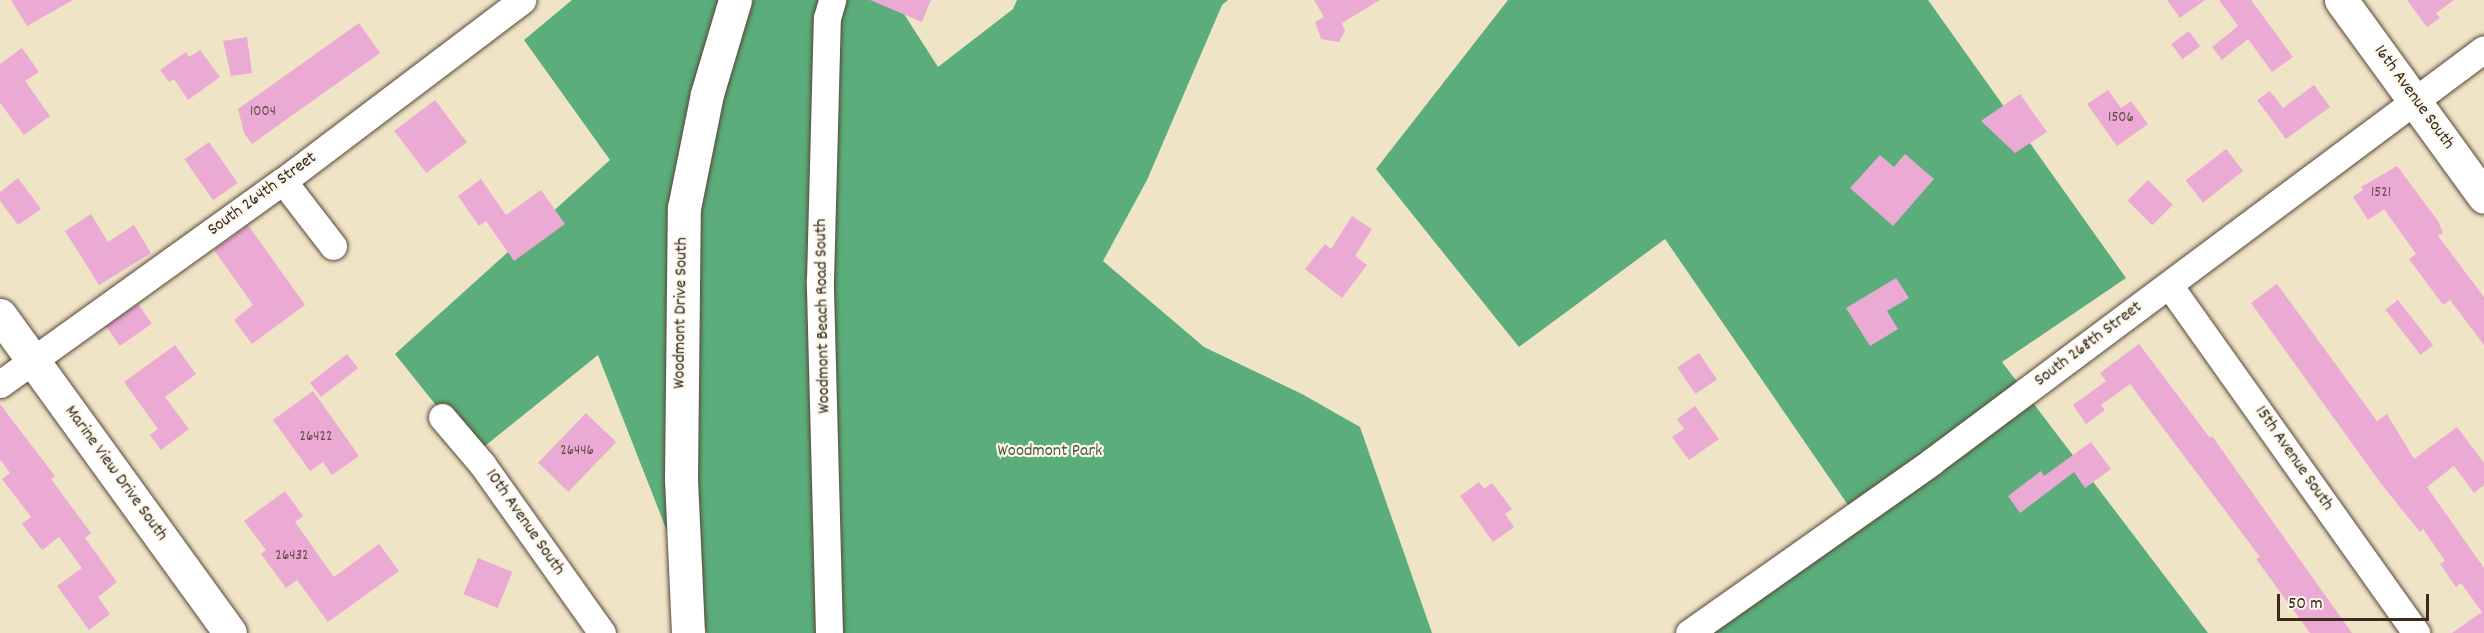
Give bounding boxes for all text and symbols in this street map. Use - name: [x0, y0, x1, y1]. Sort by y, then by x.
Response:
- street label: 16th Avenue South: [2368, 42, 2458, 154]
- house number: 1004: [250, 104, 276, 122]
- house number: 1506: [2108, 110, 2134, 128]
- street label: South 264th Street: [204, 148, 322, 242]
- house number: 1521: [2371, 185, 2391, 203]
- street label: Woodmont Beach Road South: [811, 218, 837, 414]
- street label: Woodmont Drive South: [670, 237, 694, 389]
- street label: South 268th Street: [2031, 297, 2147, 393]
- street label: Marine View Drive South: [59, 402, 171, 546]
- street label: 15th Avenue South: [2249, 402, 2337, 516]
- house number: 26422: [299, 429, 333, 447]
- park label: Woodmont Park: [998, 441, 1102, 463]
- house number: 26446: [560, 443, 594, 461]
- street label: 10th Avenue South: [479, 466, 569, 580]
- house number: 26432: [275, 548, 309, 566]
- scale bar: [2280, 582, 2432, 620]
- text: 50 m: [2288, 592, 2323, 617]

